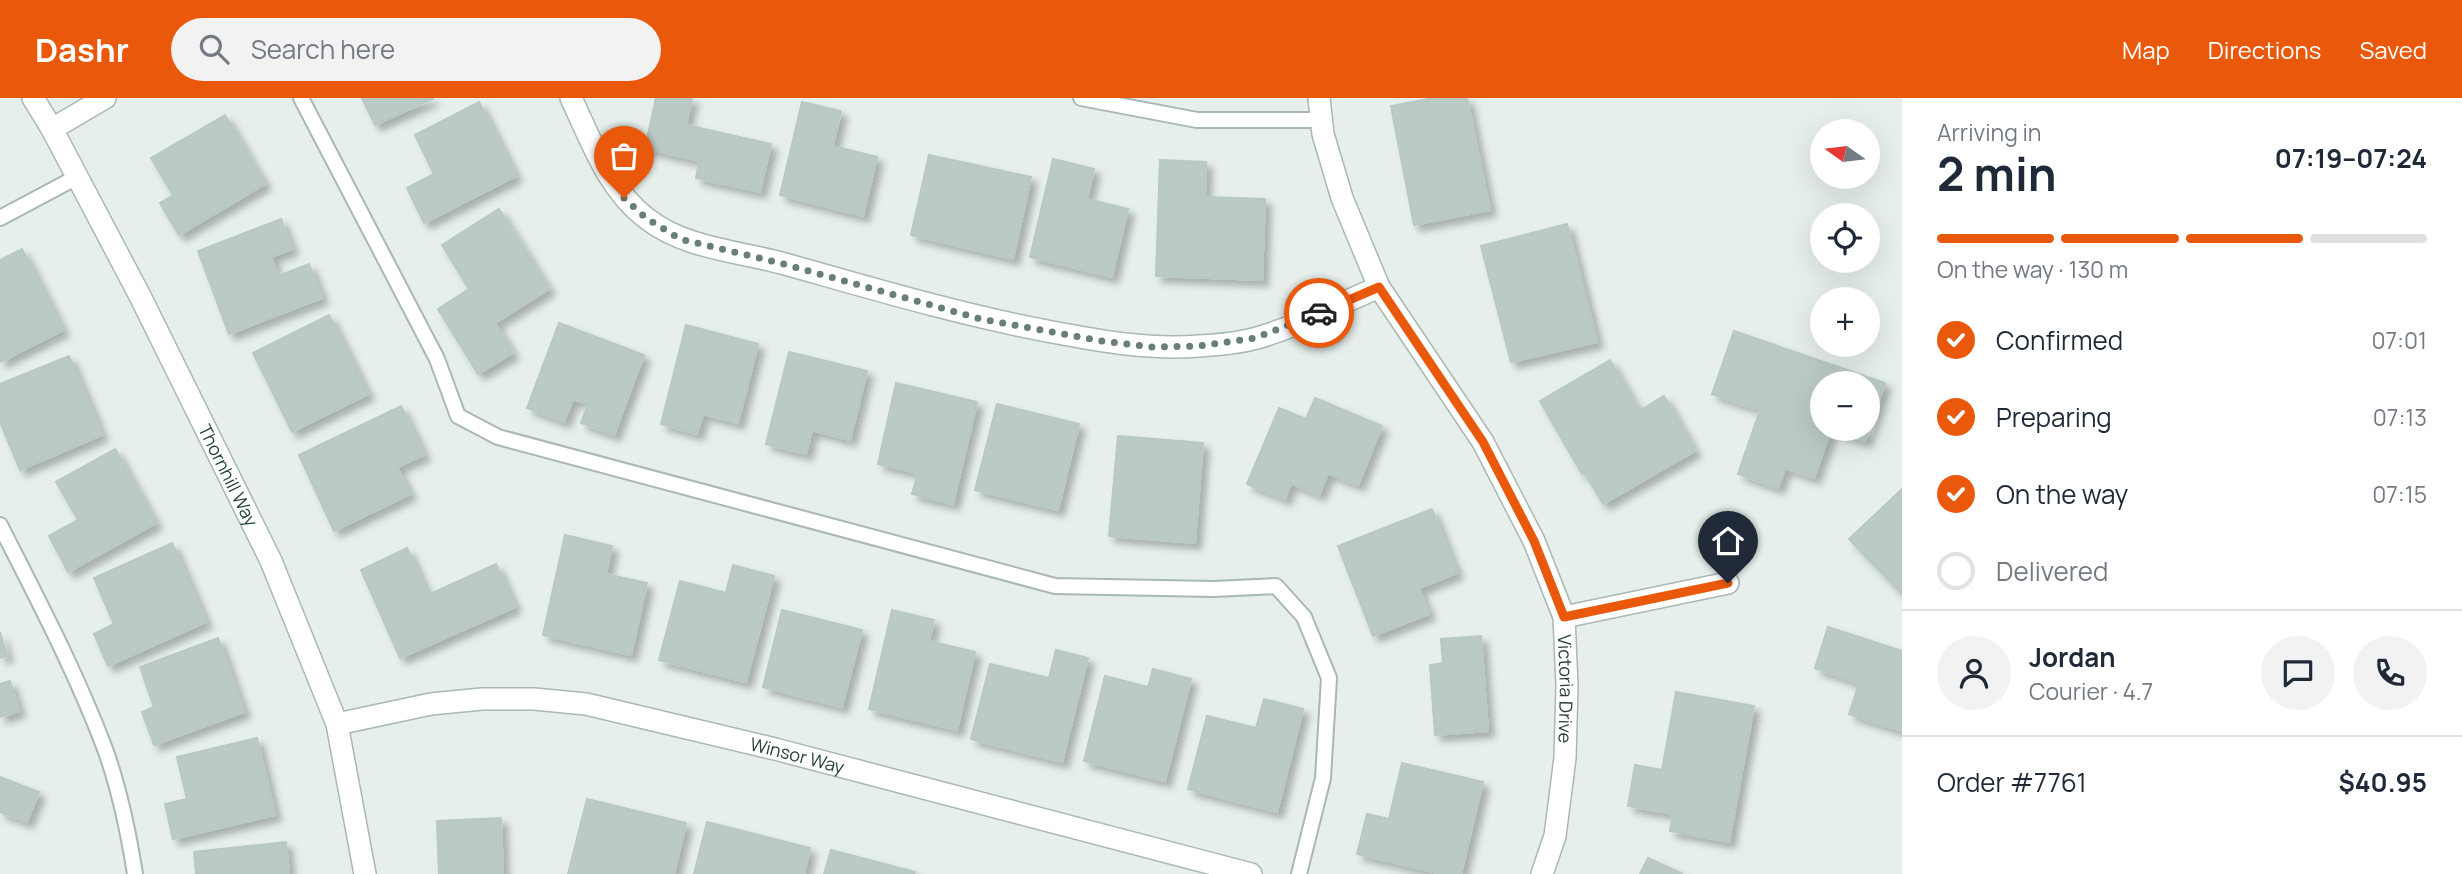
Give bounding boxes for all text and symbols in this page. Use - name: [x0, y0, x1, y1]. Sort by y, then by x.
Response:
- search box: [171, 18, 661, 81]
- text: Dashr: [35, 27, 129, 72]
- icon: search: [195, 30, 233, 68]
- text: Search here: [251, 31, 395, 67]
- text: Map: [2122, 33, 2170, 66]
- text: Directions: [2208, 33, 2321, 66]
- text: Saved: [2359, 33, 2427, 66]
- text: Arriving in: [1937, 116, 2042, 148]
- north arrow: [1810, 119, 1880, 189]
- map controls: [1810, 119, 1880, 441]
- pin: [594, 126, 654, 198]
- icon: bag: [605, 137, 643, 175]
- text: 07:19–07:24: [2275, 140, 2427, 176]
- text: 2 min: [1937, 142, 2057, 205]
- button: locate: [1810, 203, 1880, 273]
- text: On the way · 130 m: [1937, 253, 2128, 285]
- courier: [1284, 278, 1354, 348]
- button: +: [1810, 287, 1880, 357]
- icon: car: [1300, 294, 1338, 332]
- icon: check: [1937, 321, 1975, 359]
- text: Confirmed: [1996, 322, 2123, 358]
- text: 07:01: [2372, 324, 2427, 356]
- button: −: [1810, 371, 1880, 441]
- icon: check: [1937, 398, 1975, 436]
- text: Preparing: [1996, 399, 2112, 435]
- text: 07:13: [2373, 401, 2427, 433]
- street label: Thornhill Way: [193, 420, 264, 531]
- icon: check: [1937, 475, 1975, 513]
- text: On the way: [1996, 476, 2128, 512]
- text: 07:15: [2372, 478, 2427, 510]
- pin: [1698, 511, 1758, 583]
- icon: home: [1709, 522, 1747, 560]
- text: Delivered: [1996, 553, 2108, 589]
- street label: Victoria Drive: [1553, 634, 1579, 743]
- button: person: [1937, 636, 2011, 710]
- button: chat: [2261, 636, 2335, 710]
- button: phone: [2353, 636, 2427, 710]
- text: Jordan: [2029, 639, 2115, 675]
- text: Courier · 4.7: [2029, 675, 2153, 707]
- street label: Winsor Way: [748, 731, 848, 779]
- text: Order #7761: [1937, 764, 2087, 800]
- text: $40.95: [2338, 764, 2427, 800]

